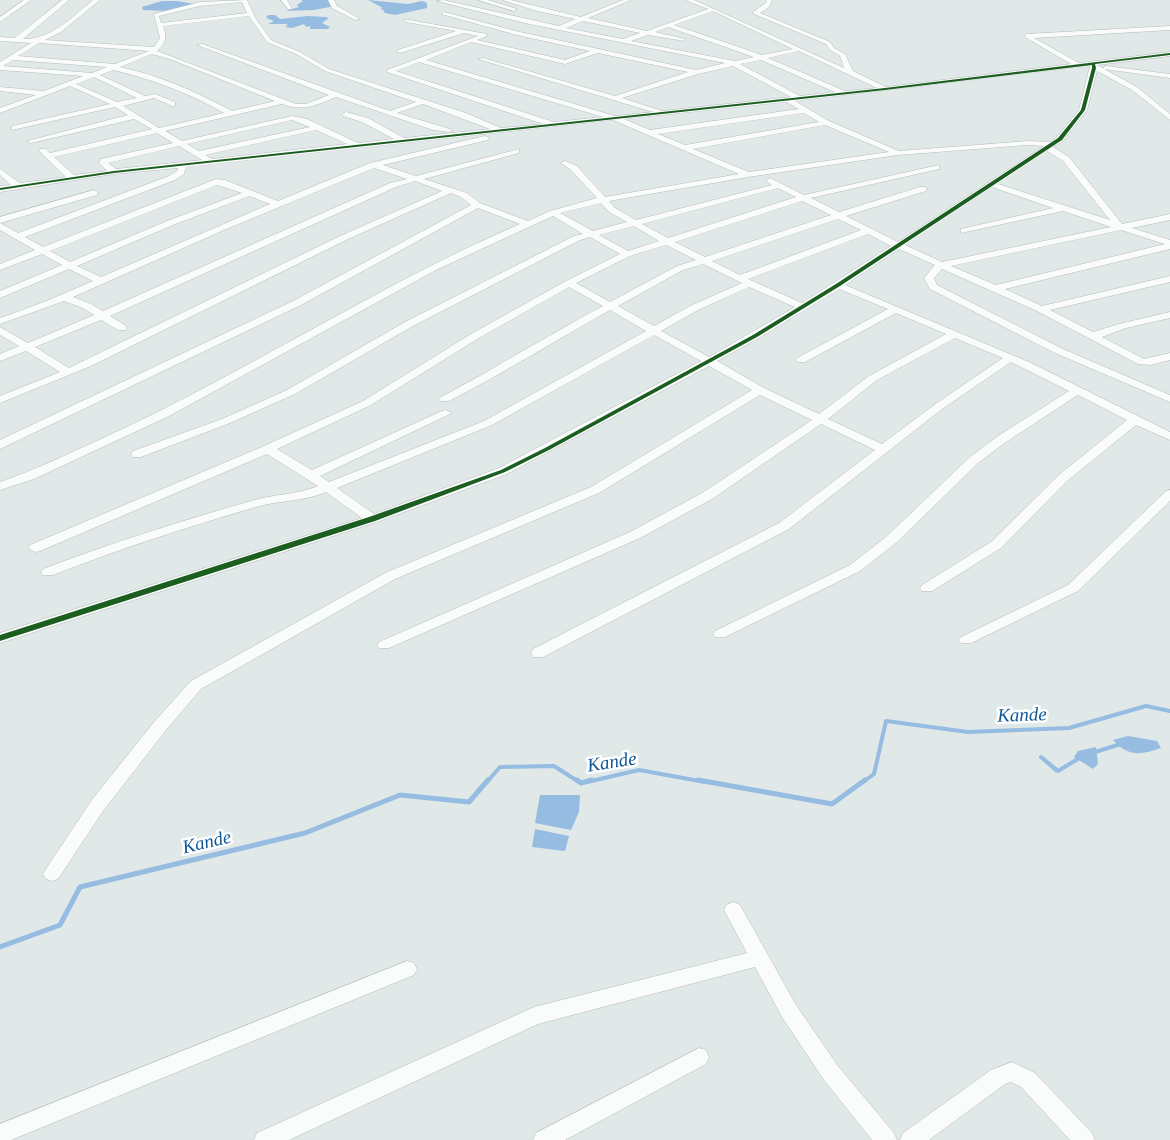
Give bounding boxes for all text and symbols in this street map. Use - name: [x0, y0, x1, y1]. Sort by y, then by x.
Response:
- water label: Kande: [997, 704, 1047, 728]
- water label: Kande: [586, 748, 638, 778]
- water label: Kande: [180, 826, 234, 860]

